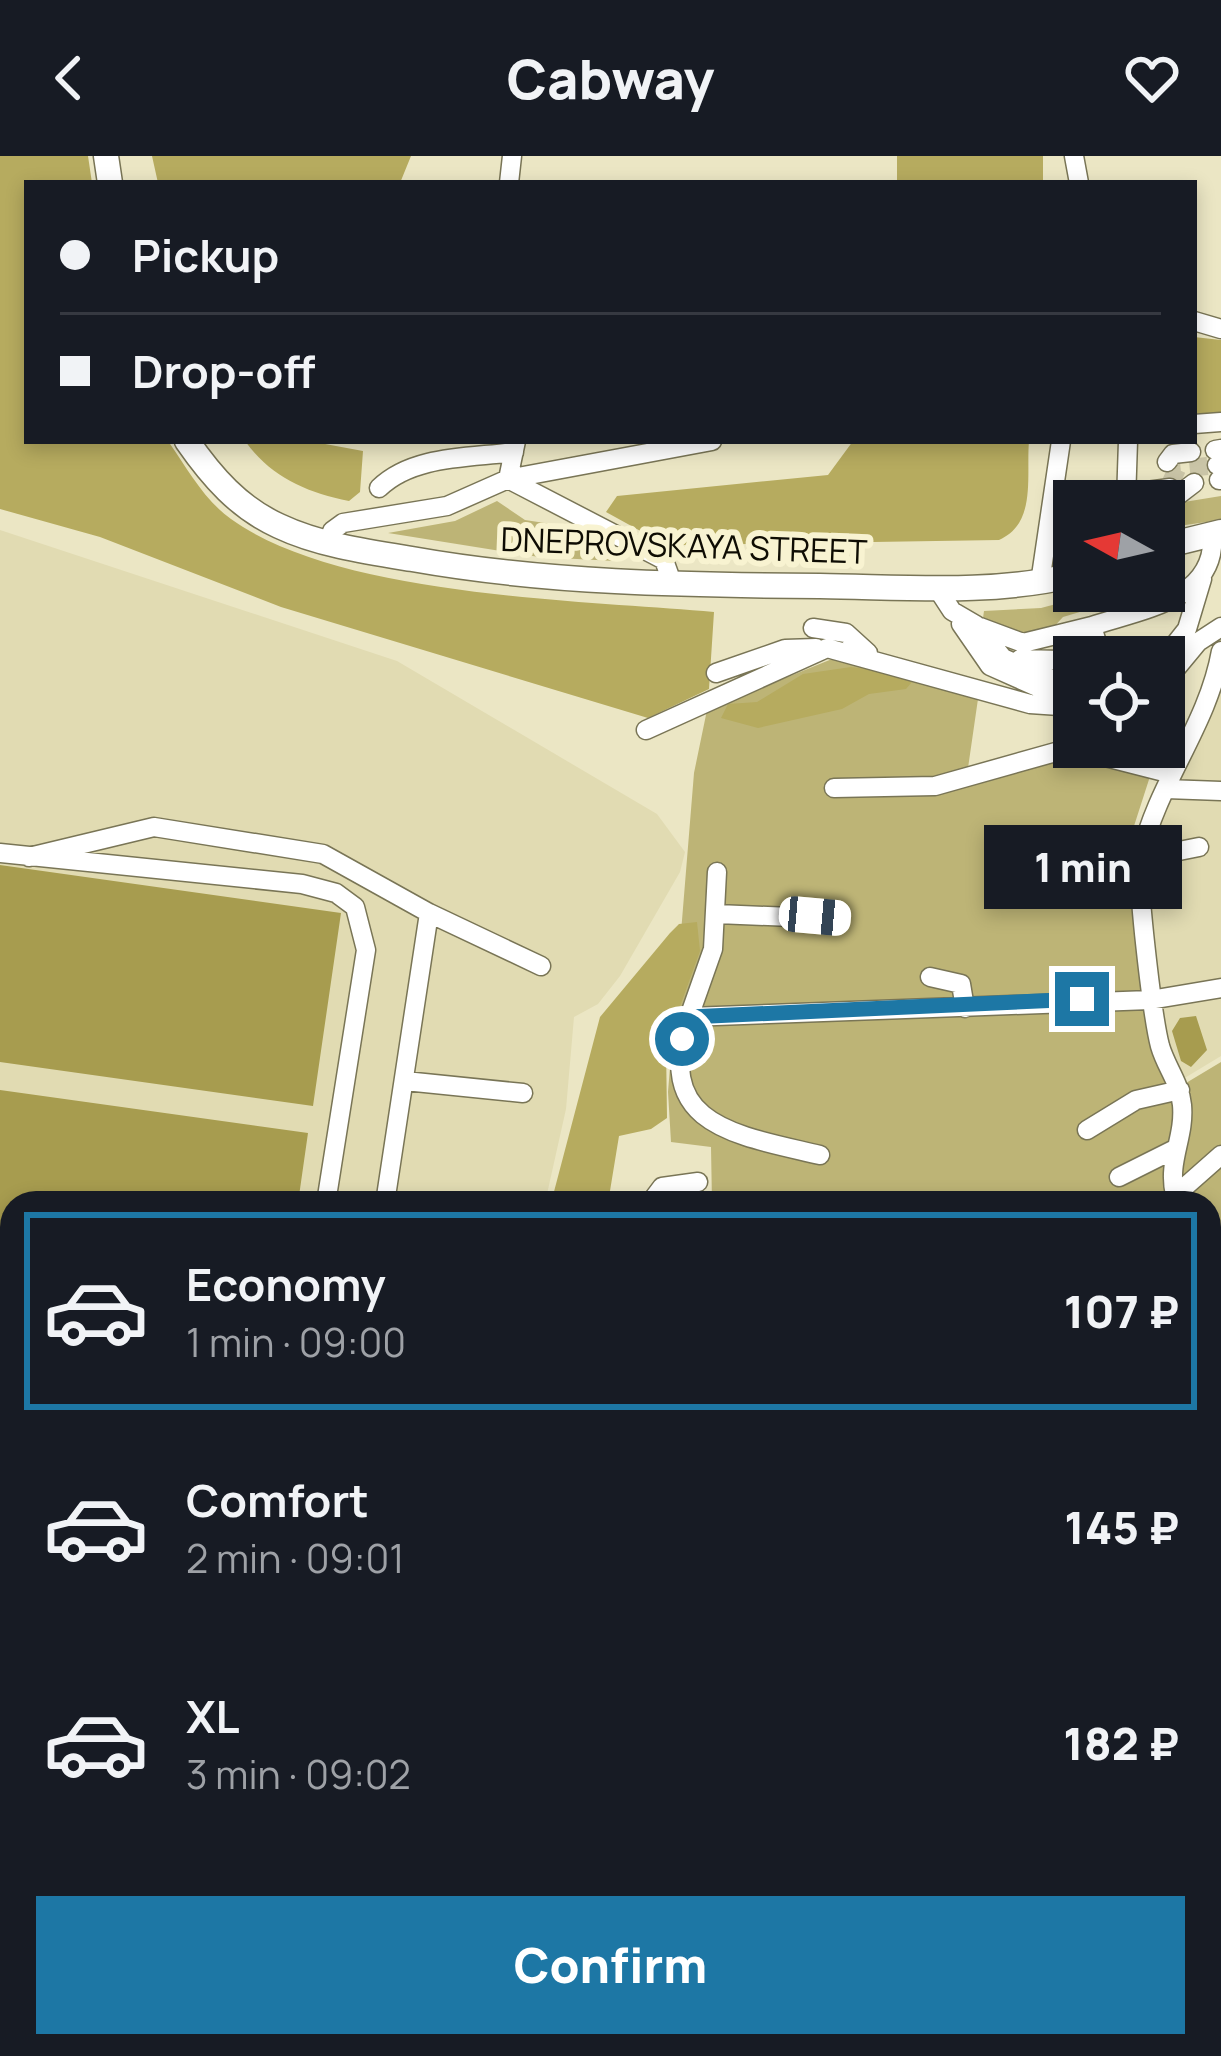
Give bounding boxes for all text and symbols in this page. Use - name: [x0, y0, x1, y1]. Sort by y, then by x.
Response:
- text: Cabway: [507, 41, 714, 115]
- icon: back: [36, 45, 102, 111]
- icon: heart: [1119, 45, 1185, 111]
- text: Pickup: [132, 224, 279, 286]
- text: Drop-off: [132, 340, 315, 402]
- north arrow: [1053, 480, 1185, 612]
- map controls: [1053, 480, 1185, 768]
- street label: DNEPROVSKAYA STREET: [500, 516, 868, 574]
- button: locate: [1053, 636, 1185, 768]
- callout: 1 min: [983, 825, 1181, 909]
- text: 1 min: [1034, 840, 1132, 894]
- car: [778, 895, 852, 937]
- route end: [1055, 972, 1109, 1026]
- route start: [655, 1012, 709, 1066]
- text: Economy: [186, 1253, 386, 1315]
- icon: car: [42, 1257, 150, 1365]
- text: 107 ₽: [1064, 1280, 1179, 1342]
- text: 1 min · 09:00: [186, 1315, 406, 1369]
- text: Comfort: [186, 1469, 369, 1531]
- icon: car: [42, 1473, 150, 1581]
- text: 145 ₽: [1064, 1496, 1179, 1558]
- text: 2 min · 09:01: [186, 1531, 404, 1585]
- text: XL: [186, 1685, 240, 1747]
- icon: car: [42, 1689, 150, 1797]
- text: 182 ₽: [1063, 1712, 1179, 1774]
- text: 3 min · 09:02: [186, 1747, 411, 1801]
- button: Confirm: [36, 1896, 1185, 2034]

